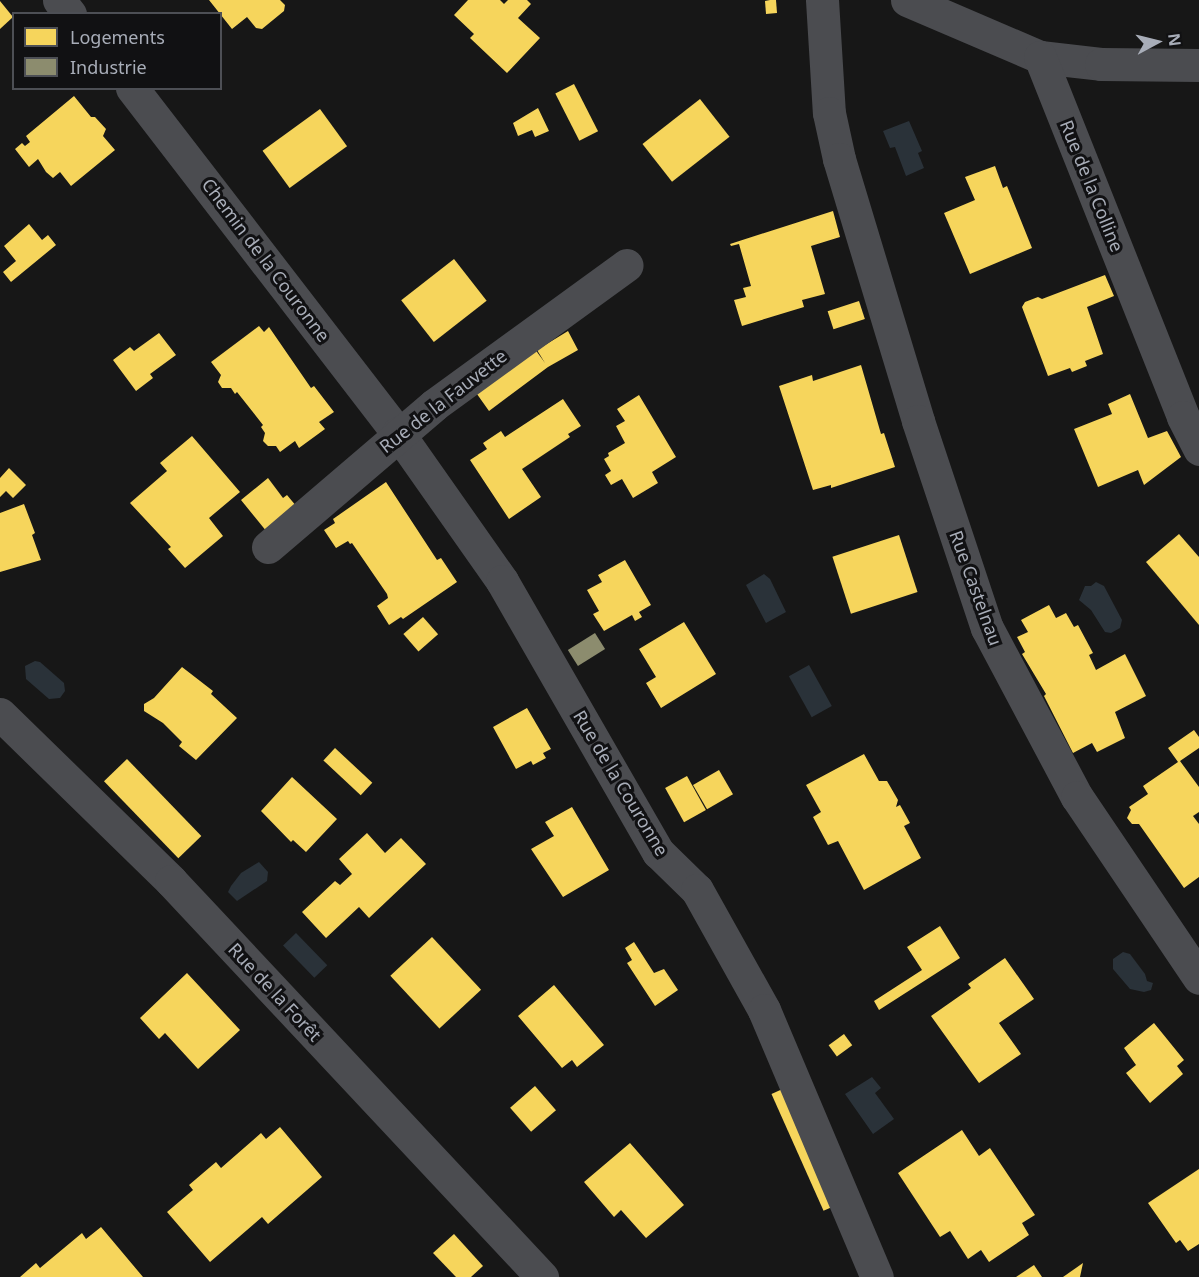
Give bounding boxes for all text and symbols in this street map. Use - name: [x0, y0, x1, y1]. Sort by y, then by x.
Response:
- legend: [12, 12, 222, 90]
- north arrow: [1127, 12, 1187, 72]
- text: Logements: [70, 25, 165, 49]
- text: N: [1163, 32, 1187, 48]
- text: Industrie: [70, 55, 147, 79]
- street label: Rue de la Colline: [1056, 117, 1128, 255]
- street label: Chemin de la Couronne: [197, 174, 335, 346]
- street label: Rue de la Fauvette: [375, 345, 511, 457]
- street label: Rue Castelnau: [945, 528, 1007, 648]
- street label: Rue de la Couronne: [569, 706, 673, 860]
- street label: Rue de la Forêt: [224, 938, 326, 1046]

